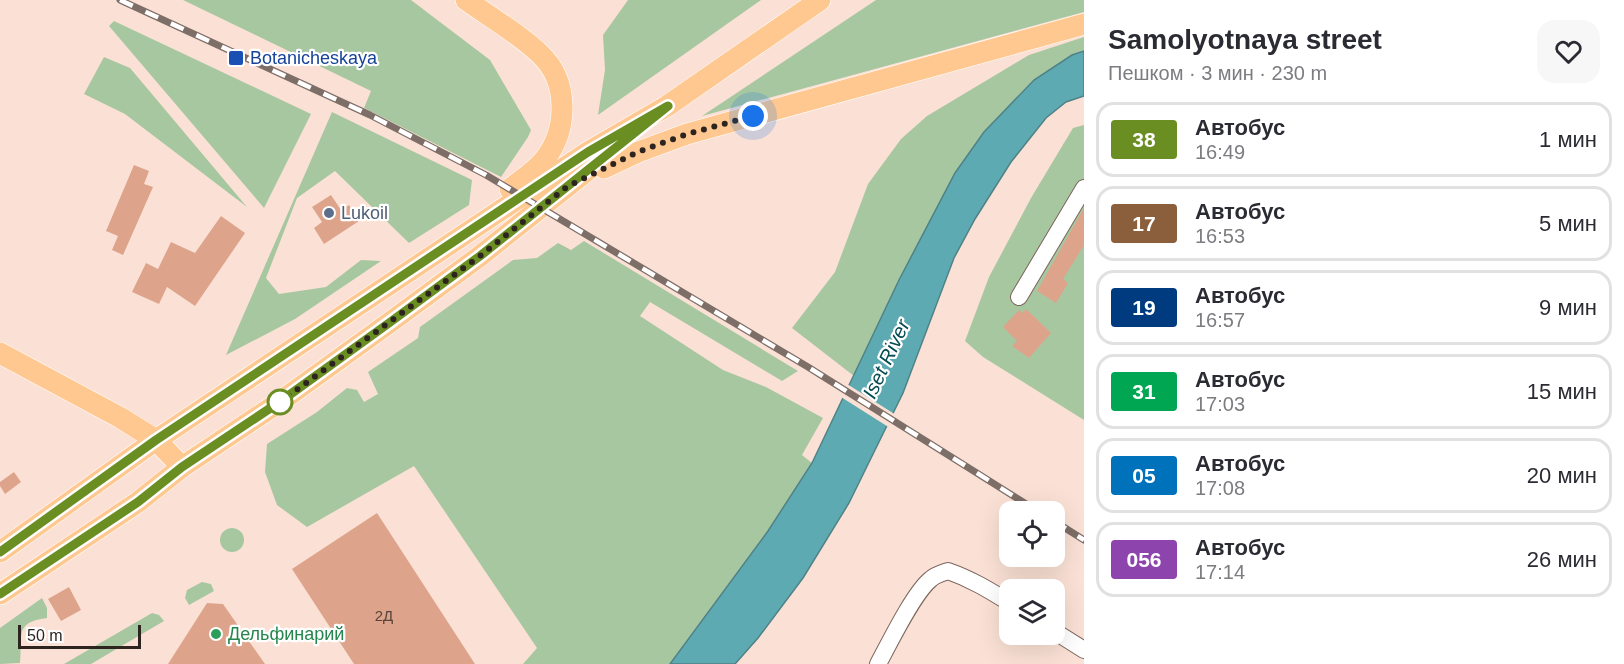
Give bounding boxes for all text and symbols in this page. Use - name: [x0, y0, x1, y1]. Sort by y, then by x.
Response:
- button: heart: [1537, 20, 1600, 83]
- text: Samolyotnaya street: [1108, 24, 1382, 55]
- place label: Botanicheskaya: [250, 48, 378, 68]
- marker: Botanicheskaya: [227, 49, 245, 67]
- text: Пешком · 3 мин · 230 m: [1108, 62, 1327, 84]
- your location: [738, 101, 768, 131]
- text: Автобус: [1195, 115, 1285, 140]
- text: 1 мин: [1539, 127, 1597, 152]
- text: 38: [1132, 128, 1156, 151]
- text: 16:49: [1195, 141, 1245, 163]
- text: Автобус: [1195, 199, 1285, 224]
- place label: Lukoil: [341, 203, 388, 223]
- marker: Lukoil: [322, 206, 336, 220]
- text: 5 мин: [1539, 211, 1597, 236]
- text: 17: [1132, 212, 1156, 235]
- text: 16:53: [1195, 225, 1245, 247]
- text: Автобус: [1195, 283, 1285, 308]
- text: 9 мин: [1539, 295, 1597, 320]
- text: 19: [1132, 296, 1156, 319]
- text: 16:57: [1195, 309, 1245, 331]
- water label: Iset River: [858, 315, 914, 402]
- text: Автобус: [1195, 367, 1285, 392]
- text: 15 мин: [1527, 379, 1597, 404]
- text: 31: [1132, 380, 1156, 403]
- unlabelled marker: [267, 389, 293, 415]
- text: 17:03: [1195, 393, 1245, 415]
- text: Автобус: [1195, 451, 1285, 476]
- text: 20 мин: [1527, 463, 1597, 488]
- text: 05: [1132, 464, 1156, 487]
- text: 17:08: [1195, 477, 1245, 499]
- map controls: [999, 501, 1065, 645]
- button: locate: [999, 501, 1065, 567]
- text: Автобус: [1195, 535, 1285, 560]
- text: 26 мин: [1527, 547, 1597, 572]
- text: 056: [1126, 548, 1162, 571]
- text: 17:14: [1195, 561, 1245, 583]
- button: layers: [999, 579, 1065, 645]
- house number: 2Д: [375, 607, 393, 624]
- scale bar: [18, 622, 141, 650]
- place label: Дельфинарий: [228, 624, 344, 644]
- text: 50 m: [27, 627, 63, 644]
- marker: Дельфинарий: [209, 627, 223, 641]

